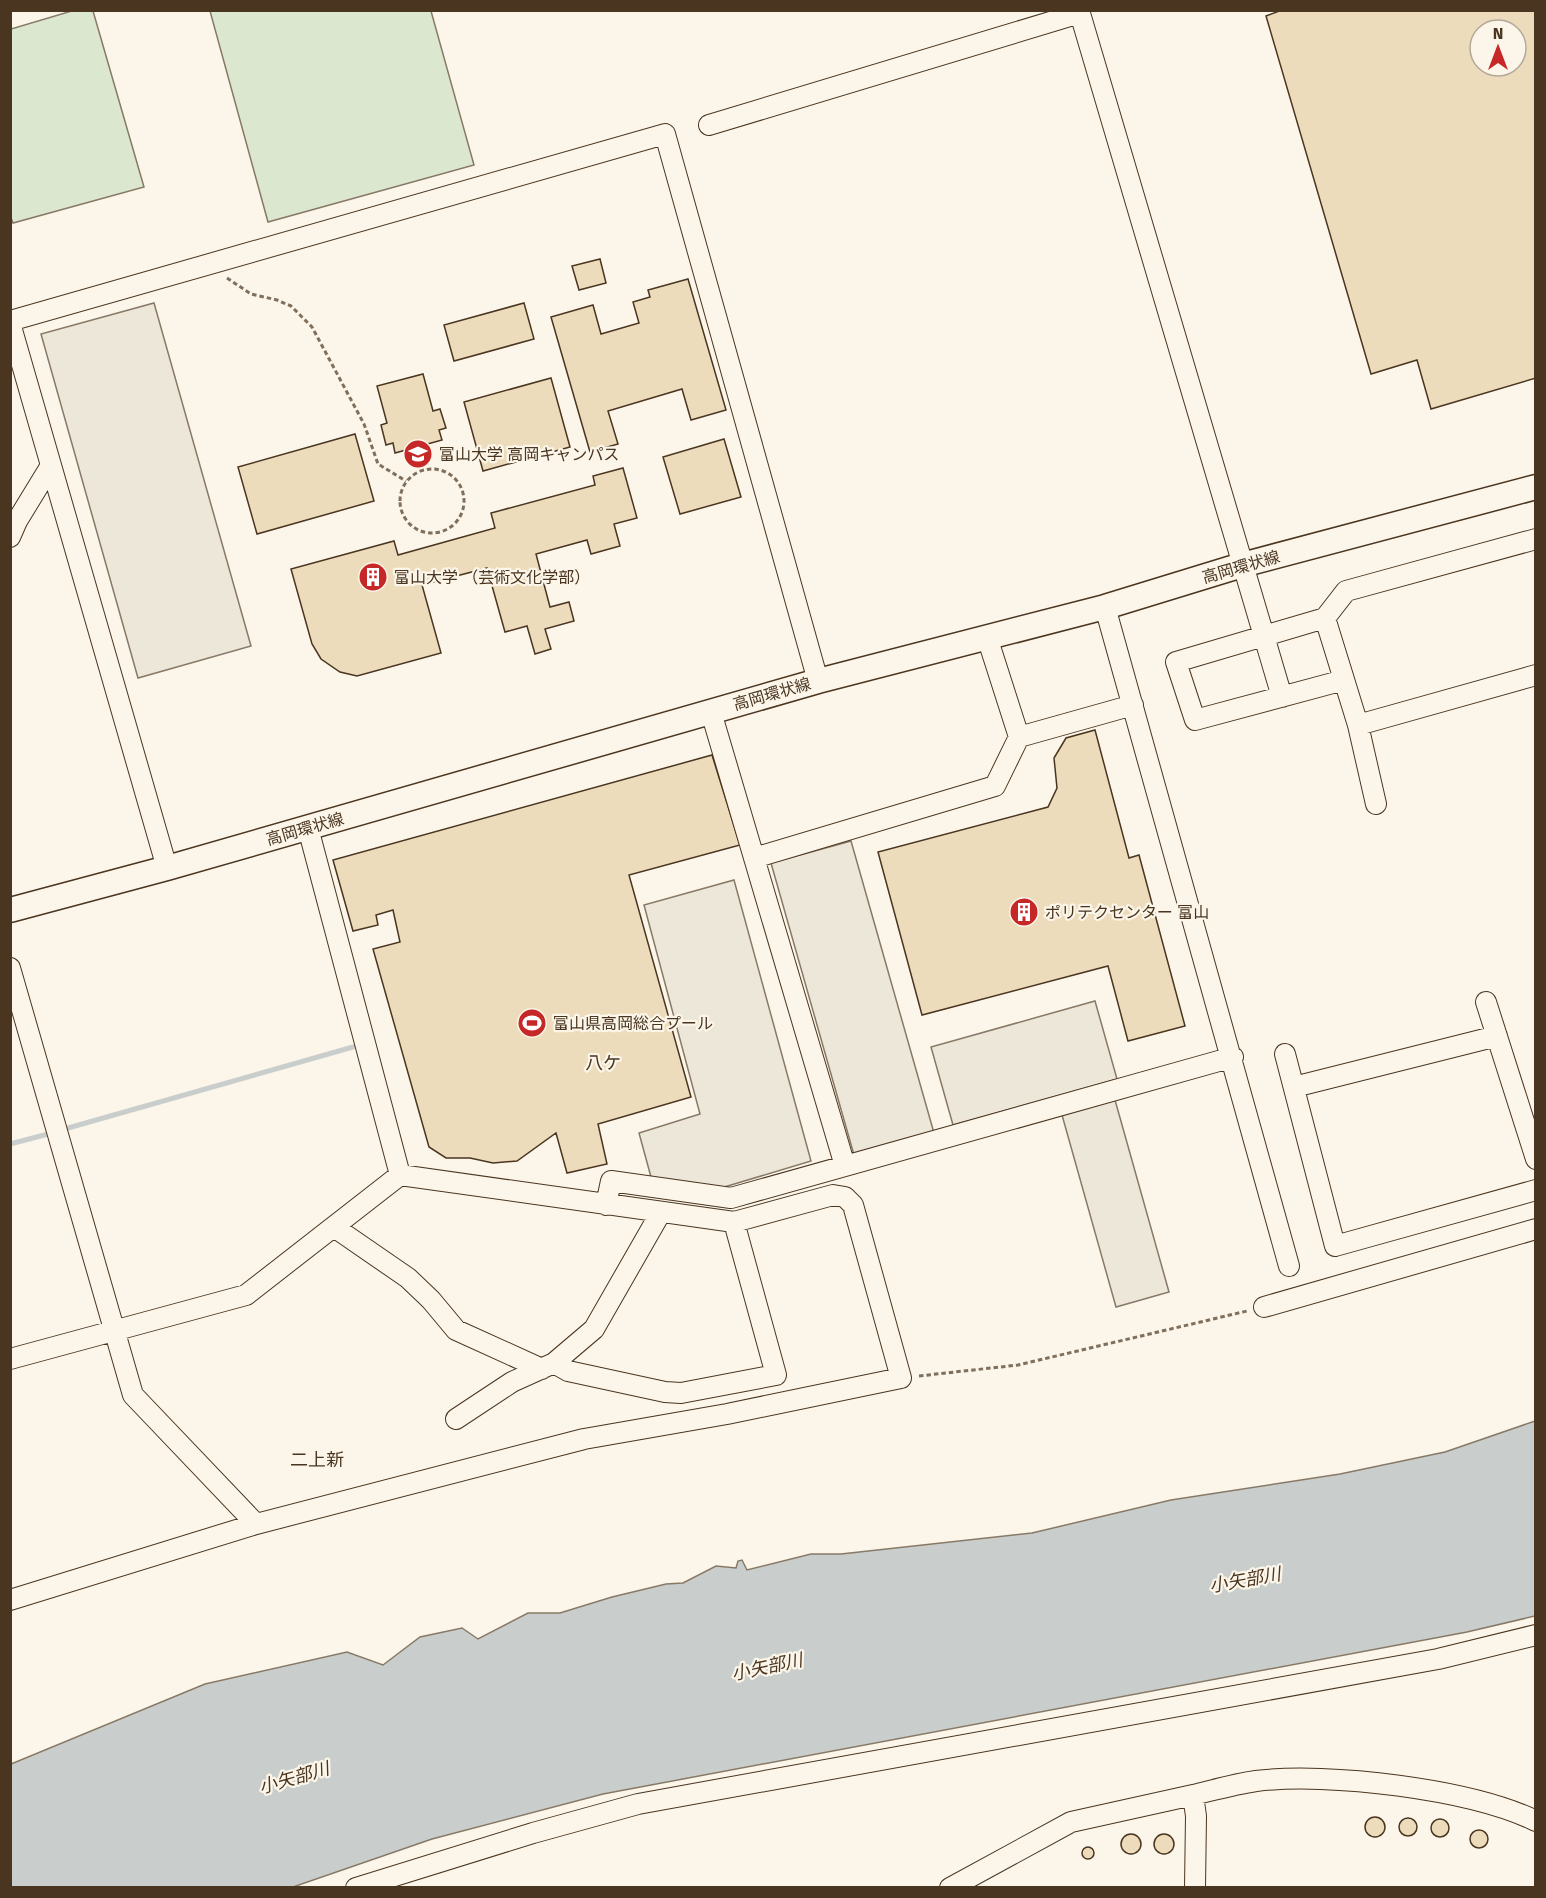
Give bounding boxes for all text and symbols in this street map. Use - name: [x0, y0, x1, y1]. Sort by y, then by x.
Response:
- north arrow: [1468, 18, 1528, 78]
- text: N: [1493, 24, 1503, 43]
- school or university icon: 富山大学 高岡キャンパス: [402, 438, 434, 470]
- place label: 富山大学 高岡キャンパス: [439, 445, 619, 464]
- street label: 高岡環状線: [1200, 547, 1282, 587]
- building icon: 富山大学 （芸術文化学部）: [357, 561, 389, 593]
- place label: 富山大学 （芸術文化学部）: [394, 568, 590, 587]
- street label: 高岡環状線: [731, 674, 813, 714]
- street label: 高岡環状線: [264, 809, 346, 849]
- building icon: ポリテクセンター 富山: [1008, 896, 1040, 928]
- place label: ポリテクセンター 富山: [1045, 903, 1209, 922]
- sports icon: 富山県高岡総合プール: [516, 1007, 548, 1039]
- place label: 富山県高岡総合プール: [553, 1014, 713, 1033]
- district label: 八ケ: [585, 1052, 621, 1074]
- district label: 二上新: [290, 1449, 344, 1471]
- water label: 小矢部川: [1208, 1563, 1284, 1597]
- water label: 小矢部川: [729, 1648, 806, 1685]
- water label: 小矢部川: [256, 1757, 334, 1798]

